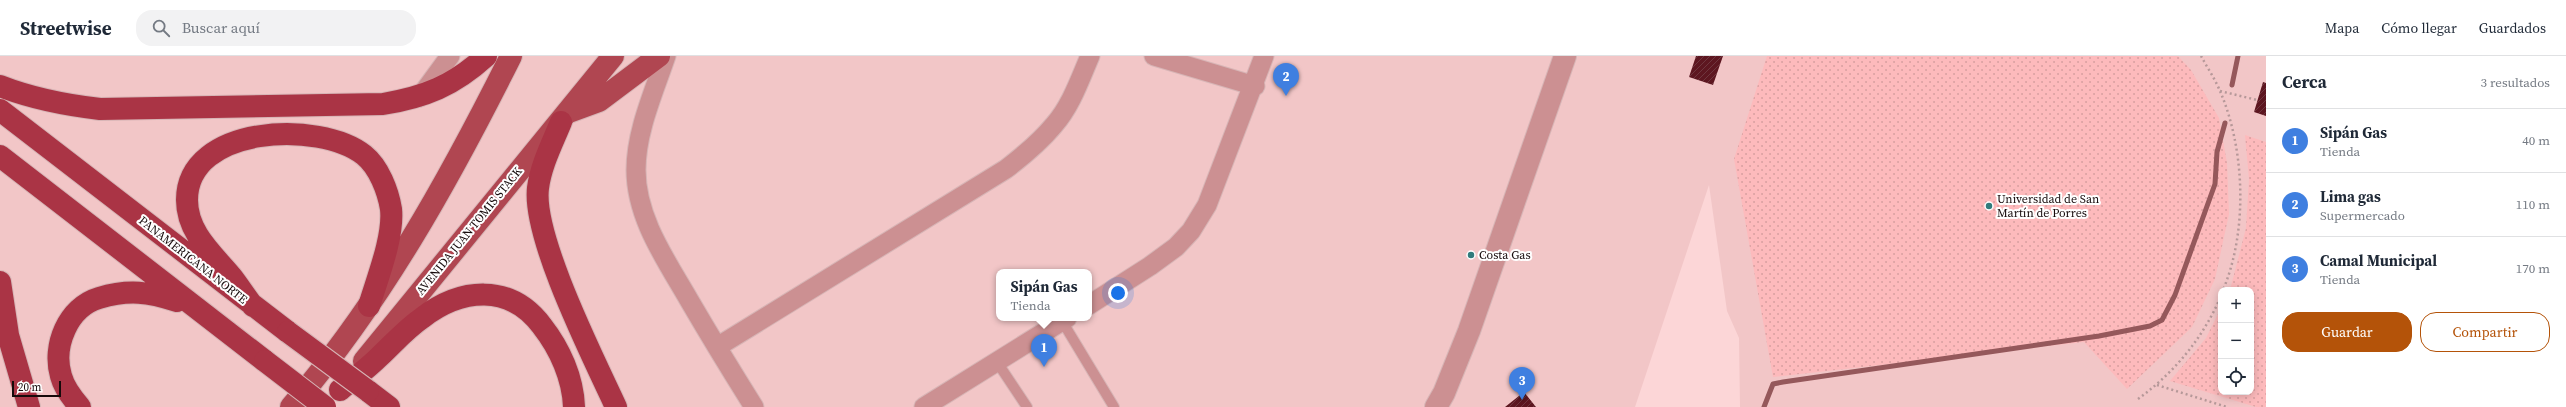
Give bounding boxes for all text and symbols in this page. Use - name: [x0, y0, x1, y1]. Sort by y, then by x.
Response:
- search box: [136, 10, 416, 46]
- text: Streetwise: [20, 15, 112, 41]
- icon: search: [150, 17, 172, 39]
- text: Buscar aquí: [182, 17, 260, 38]
- text: Mapa: [2325, 18, 2359, 38]
- text: Cómo llegar: [2381, 18, 2457, 38]
- text: Guardados: [2479, 18, 2546, 38]
- pin: 2: [1273, 63, 1299, 96]
- text: Cerca: [2282, 70, 2327, 94]
- text: 3 resultados: [2480, 74, 2550, 91]
- text: Sipán Gas: [2320, 122, 2387, 143]
- text: 1: [2291, 132, 2299, 149]
- text: 40 m: [2522, 132, 2550, 149]
- text: Tienda: [2320, 143, 2360, 160]
- street label: AVENIDA JUAN TOMIS STACK: [412, 164, 526, 298]
- text: Lima gas: [2320, 186, 2381, 207]
- place label: Universidad de San Martín de Porres: [1997, 191, 2099, 221]
- text: 2: [2291, 196, 2299, 213]
- text: 110 m: [2516, 196, 2550, 213]
- marker: Universidad de San Martín de Porres: [1984, 201, 1994, 211]
- text: Supermercado: [2320, 207, 2405, 224]
- street label: PANAMERICANA NORTE: [135, 213, 251, 307]
- place label: Costa Gas: [1479, 247, 1531, 263]
- marker: Costa Gas: [1466, 250, 1476, 260]
- text: Camal Municipal: [2320, 250, 2437, 271]
- text: 3: [2291, 260, 2299, 277]
- text: 170 m: [2516, 260, 2550, 277]
- popup: [996, 269, 1092, 321]
- text: Tienda: [2320, 271, 2360, 288]
- text: Sipán Gas: [1010, 276, 1078, 297]
- your location: [1108, 283, 1128, 303]
- map controls: [2218, 287, 2254, 395]
- button: +: [2218, 287, 2254, 323]
- text: Tienda: [1010, 297, 1051, 314]
- button: Guardar: [2282, 312, 2412, 352]
- button: Compartir: [2420, 312, 2550, 352]
- button: −: [2218, 323, 2254, 359]
- pin: 1: [1031, 334, 1057, 367]
- button: locate: [2218, 359, 2254, 395]
- pin: 3: [1509, 367, 1535, 400]
- scale bar: [12, 379, 61, 398]
- text: 20 m: [18, 380, 41, 395]

